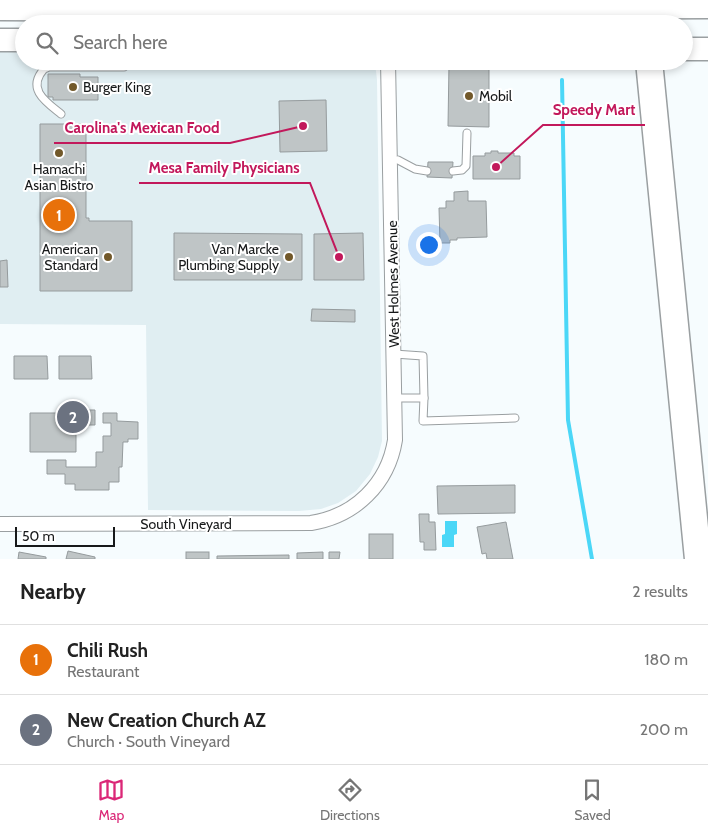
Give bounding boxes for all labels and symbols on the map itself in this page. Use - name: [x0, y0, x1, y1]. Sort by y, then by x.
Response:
- place label: Burger King: [83, 78, 152, 96]
- marker: Burger King: [67, 81, 79, 93]
- place label: Mobil: [479, 87, 513, 105]
- marker: Mobil: [463, 90, 475, 102]
- callout: Speedy Mart: [543, 95, 645, 125]
- text: Speedy Mart: [553, 101, 635, 119]
- callout: Carolina's Mexican Food: [54, 113, 230, 143]
- text: Carolina's Mexican Food: [64, 119, 220, 137]
- marker: Hamachi Asian Bistro: [53, 147, 65, 159]
- callout: Mesa Family Physicians: [139, 153, 310, 183]
- text: Mesa Family Physicians: [148, 159, 300, 177]
- place label: Hamachi Asian Bistro: [25, 160, 94, 194]
- pin: 1: [43, 196, 75, 234]
- street label: West Holmes Avenue: [383, 220, 403, 348]
- your location: [416, 232, 442, 258]
- place label: American Standard: [42, 240, 98, 274]
- place label: Van Marcke Plumbing Supply: [178, 240, 279, 274]
- marker: American Standard: [102, 251, 114, 263]
- marker: Van Marcke Plumbing Supply: [283, 251, 295, 263]
- pin: 2: [57, 398, 89, 436]
- street label: South Vineyard: [140, 515, 232, 533]
- scale bar: [15, 524, 115, 547]

